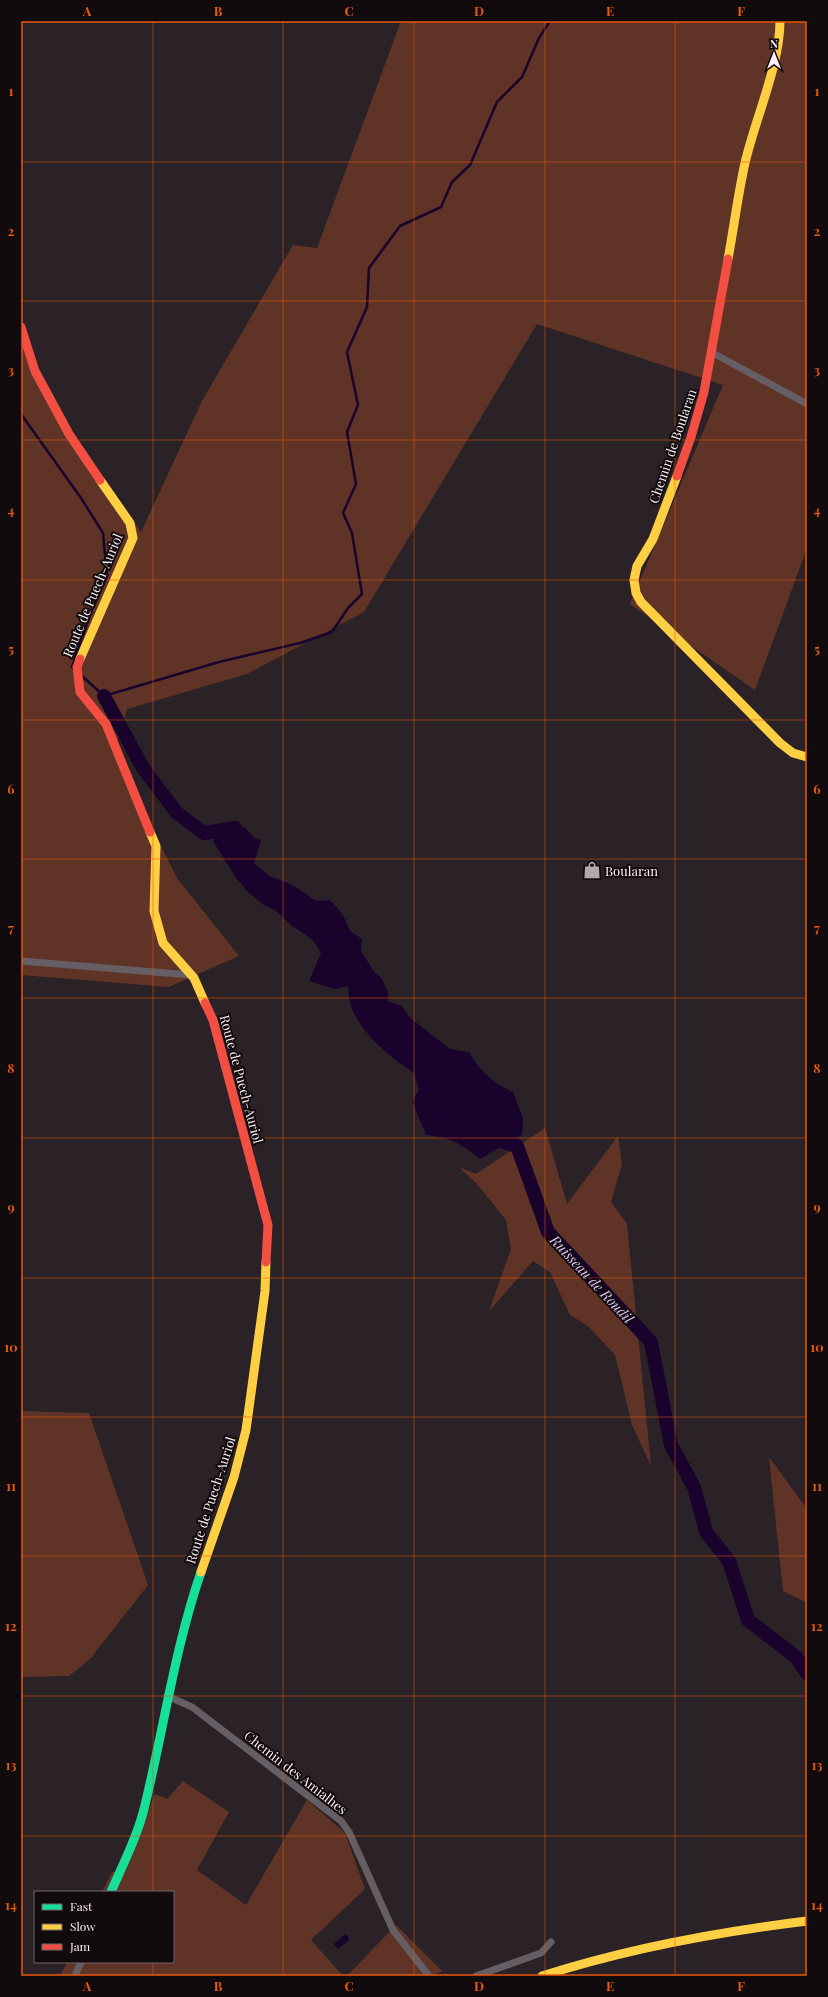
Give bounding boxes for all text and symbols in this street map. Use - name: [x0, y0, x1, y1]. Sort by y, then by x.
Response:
- text: A: [82, 2, 92, 19]
- text: B: [214, 2, 223, 19]
- text: C: [344, 2, 354, 19]
- text: D: [474, 2, 484, 19]
- text: E: [606, 2, 614, 19]
- text: F: [737, 2, 745, 19]
- north arrow: [754, 34, 794, 74]
- text: N: [770, 36, 778, 51]
- text: 1: [9, 82, 14, 99]
- text: 1: [815, 82, 820, 99]
- text: 2: [8, 222, 15, 239]
- text: 2: [814, 222, 821, 239]
- text: 3: [8, 361, 14, 378]
- text: 3: [814, 361, 820, 378]
- street label: Chemin de Boularan: [644, 386, 700, 505]
- text: 4: [8, 501, 15, 518]
- text: 4: [814, 501, 821, 518]
- street label: Route de Puech-Auriol: [58, 530, 126, 659]
- text: 5: [8, 640, 14, 657]
- text: 5: [814, 640, 820, 657]
- text: 6: [7, 780, 15, 797]
- text: 6: [813, 780, 821, 797]
- shop icon: Boularan: [582, 860, 602, 880]
- place label: Boularan: [605, 862, 658, 879]
- text: 7: [8, 919, 14, 936]
- text: 7: [814, 919, 820, 936]
- street label: Route de Puech-Auriol: [217, 1013, 267, 1146]
- text: 8: [7, 1059, 15, 1076]
- text: 8: [813, 1059, 821, 1076]
- text: 9: [7, 1198, 15, 1215]
- text: 9: [813, 1198, 821, 1215]
- water label: Ruisseau de Roudil: [545, 1230, 639, 1328]
- text: 10: [4, 1338, 18, 1355]
- text: 10: [810, 1338, 824, 1355]
- street label: Route de Puech-Auriol: [181, 1434, 239, 1566]
- text: 11: [6, 1477, 16, 1494]
- text: 11: [812, 1477, 822, 1494]
- text: 12: [5, 1617, 17, 1634]
- text: 12: [811, 1617, 823, 1634]
- street label: Chemin des Amialhes: [241, 1727, 351, 1818]
- text: 13: [5, 1756, 17, 1773]
- text: 13: [811, 1756, 823, 1773]
- legend: [34, 1891, 174, 1963]
- text: 14: [5, 1896, 17, 1913]
- text: 14: [811, 1896, 823, 1913]
- text: Fast: [70, 1898, 93, 1914]
- text: Slow: [70, 1918, 96, 1934]
- text: Jam: [69, 1938, 91, 1954]
- text: A: [82, 1977, 92, 1994]
- text: B: [214, 1977, 223, 1994]
- text: C: [344, 1977, 354, 1994]
- text: D: [474, 1977, 484, 1994]
- text: E: [606, 1977, 614, 1994]
- text: F: [737, 1977, 745, 1994]

